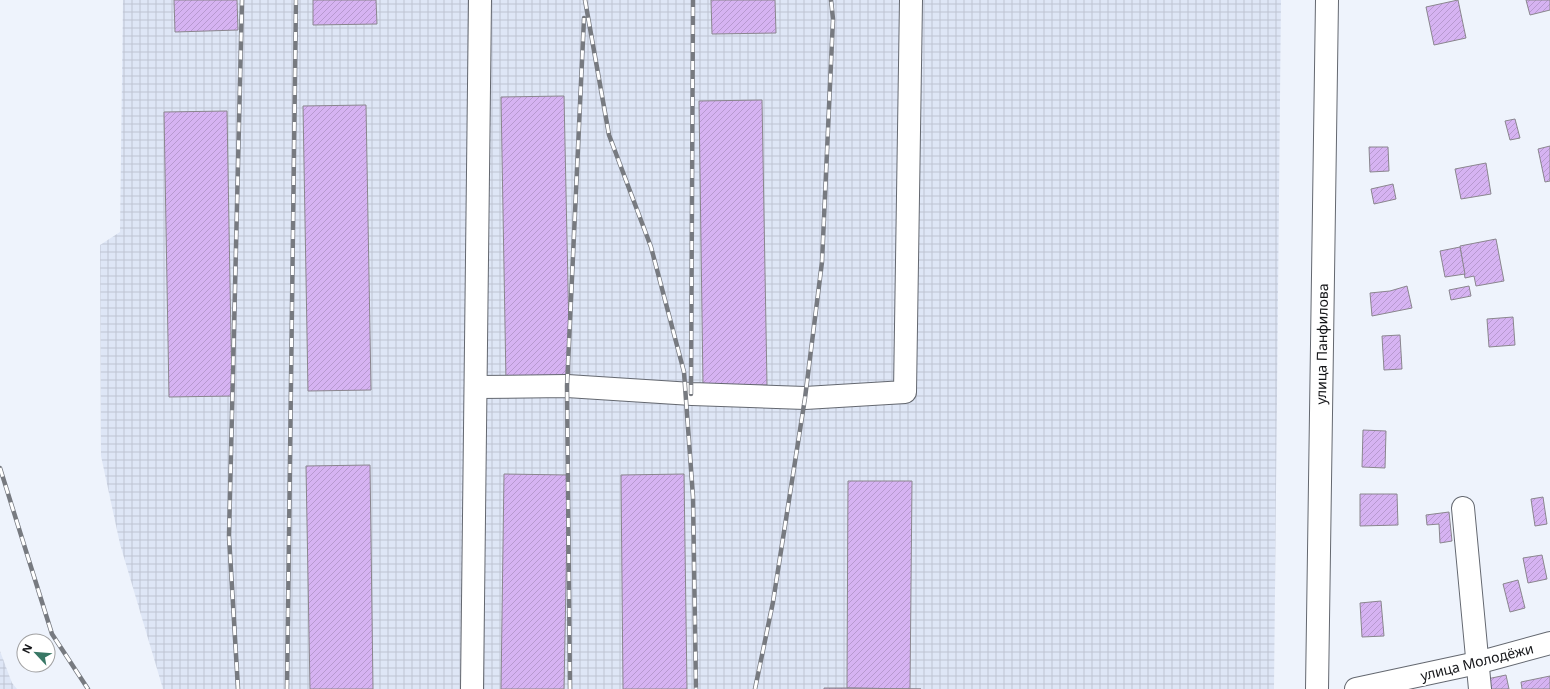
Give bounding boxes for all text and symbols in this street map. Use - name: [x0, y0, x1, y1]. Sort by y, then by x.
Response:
- street label: улица Панфилова: [1311, 283, 1332, 405]
- north arrow: [16, 633, 56, 673]
- street label: улица Молодёжи: [1418, 638, 1535, 685]
- text: N: [18, 641, 35, 656]

